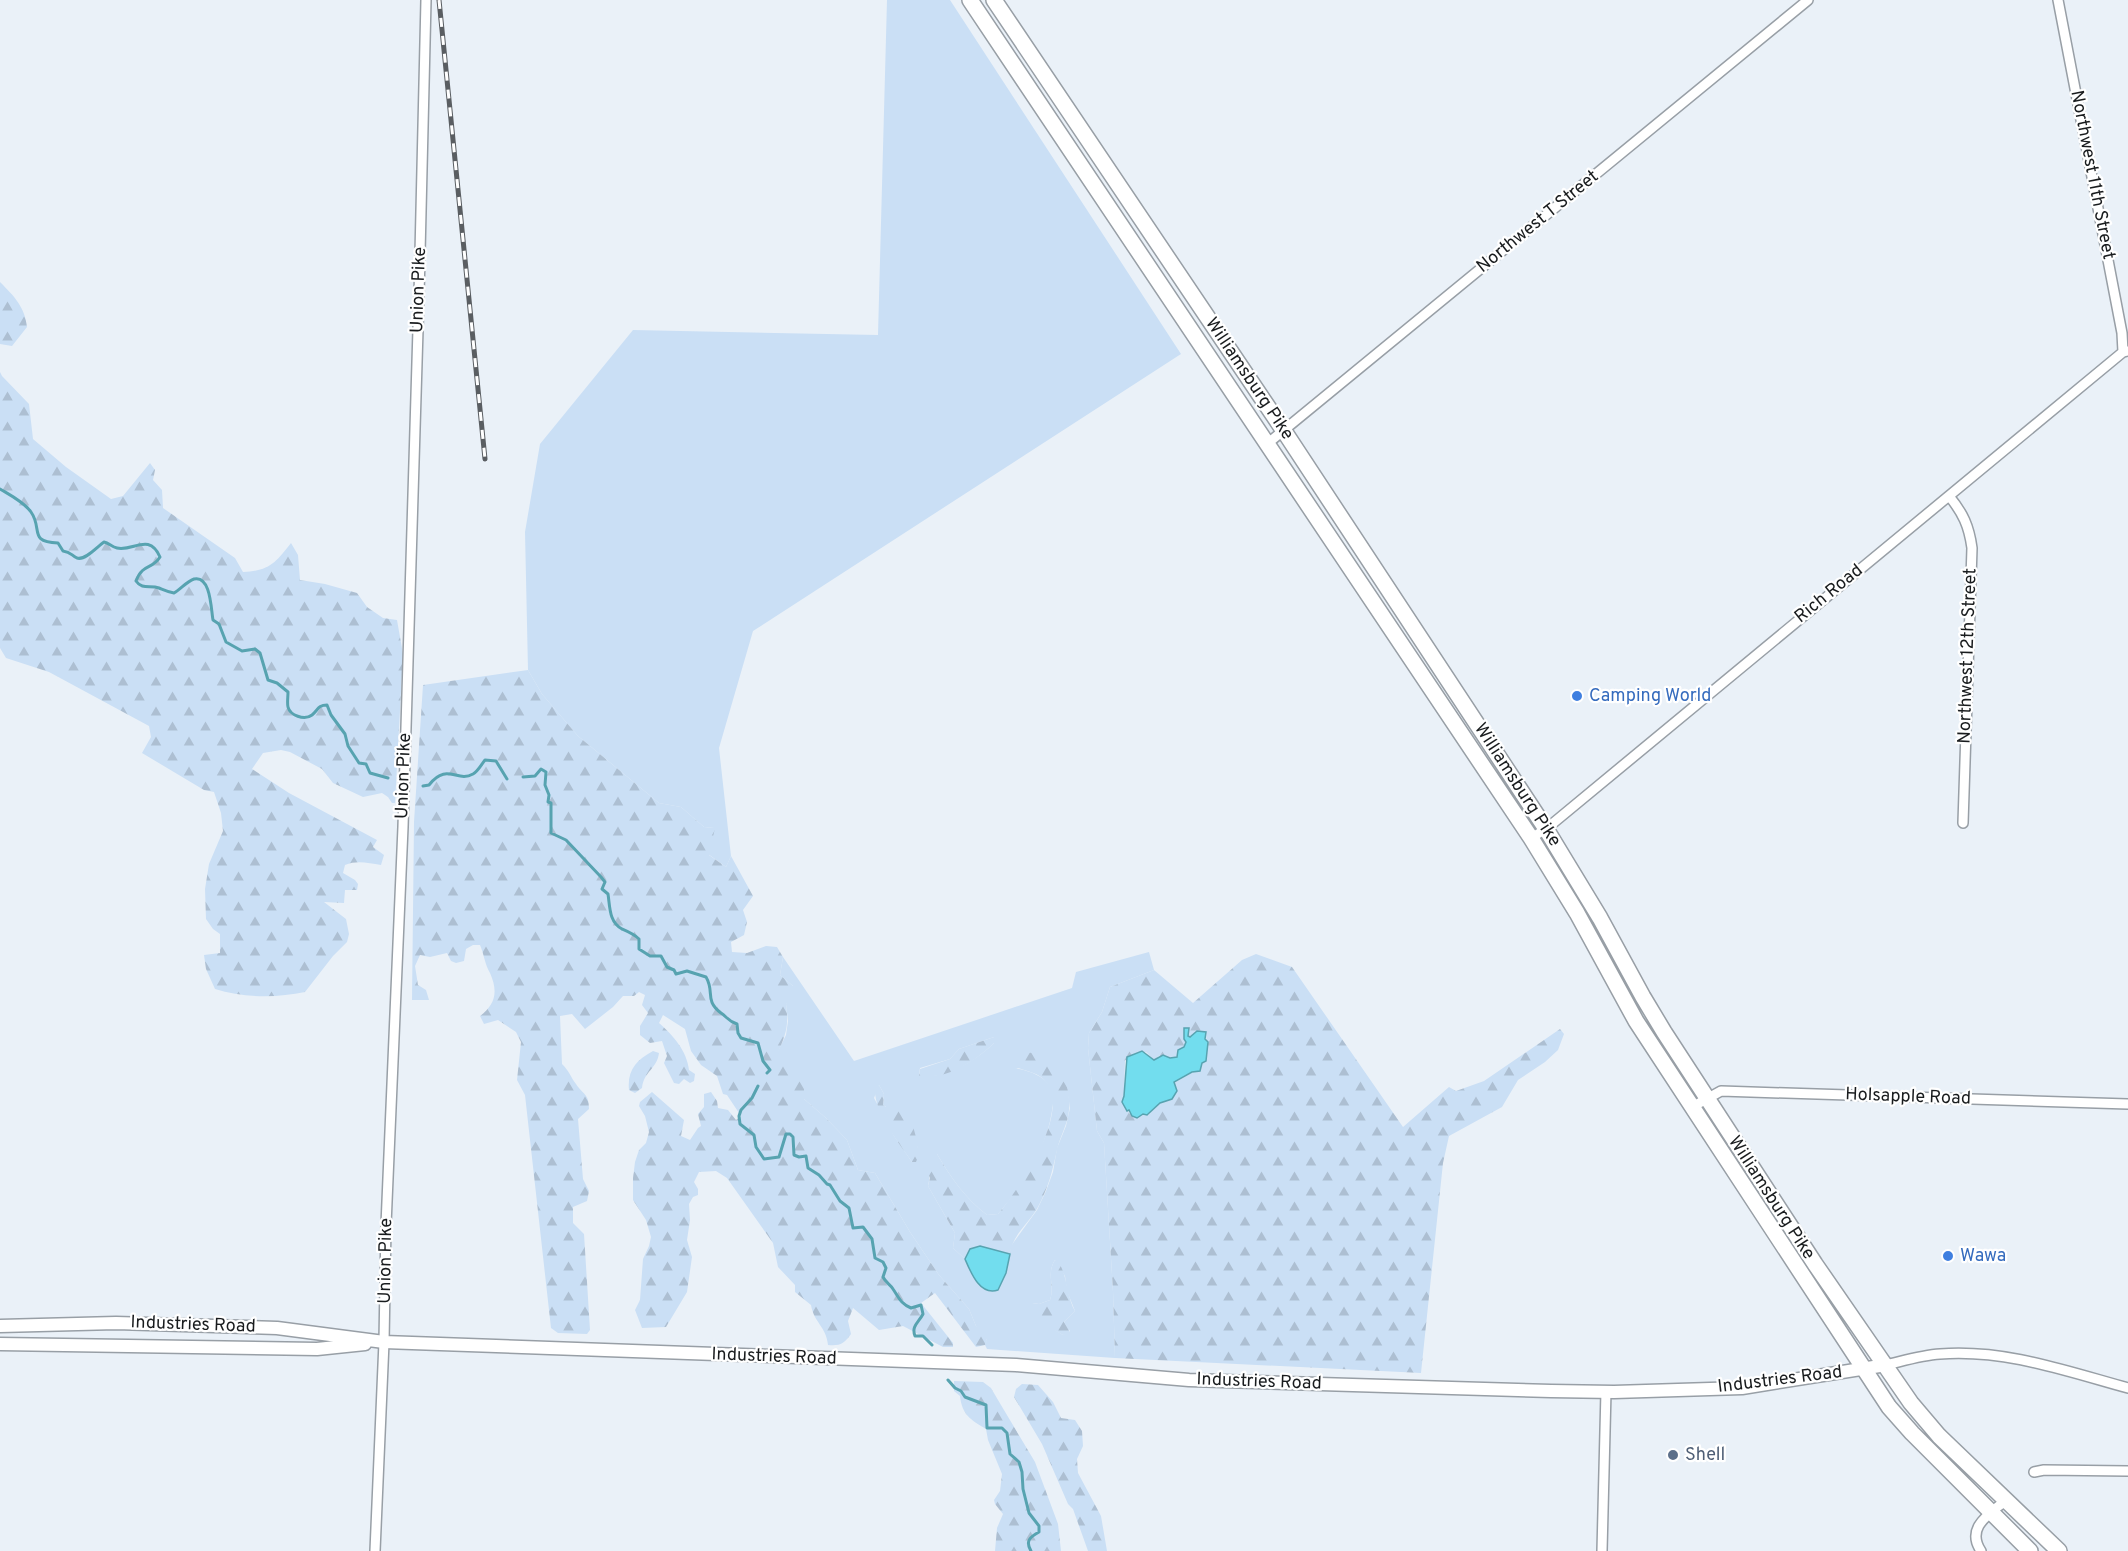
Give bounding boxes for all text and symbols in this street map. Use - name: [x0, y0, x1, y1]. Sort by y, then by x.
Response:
- street label: Northwest 11th Street: [2064, 89, 2120, 261]
- street label: Northwest T Street: [1472, 166, 1604, 278]
- street label: Union Pike: [406, 247, 432, 333]
- street label: Williamsburg Pike: [1199, 313, 1299, 445]
- street label: Rich Road: [1790, 559, 1868, 629]
- street label: Northwest 12th Street: [1953, 568, 1983, 744]
- place label: Camping World: [1589, 685, 1711, 708]
- marker: Camping World: [1570, 689, 1584, 703]
- street label: Williamsburg Pike: [1468, 719, 1566, 851]
- street label: Union Pike: [391, 733, 417, 819]
- street label: Holsapple Road: [1845, 1083, 1971, 1111]
- street label: Williamsburg Pike: [1722, 1132, 1820, 1264]
- street label: Union Pike: [374, 1218, 398, 1304]
- place label: Wawa: [1960, 1245, 2006, 1268]
- marker: Wawa: [1941, 1249, 1955, 1263]
- street label: Industries Road: [130, 1311, 256, 1339]
- street label: Industries Road: [711, 1343, 837, 1371]
- street label: Industries Road: [1716, 1361, 1844, 1399]
- street label: Industries Road: [1196, 1368, 1322, 1396]
- place label: Shell: [1685, 1444, 1725, 1467]
- marker: Shell: [1666, 1448, 1680, 1462]

